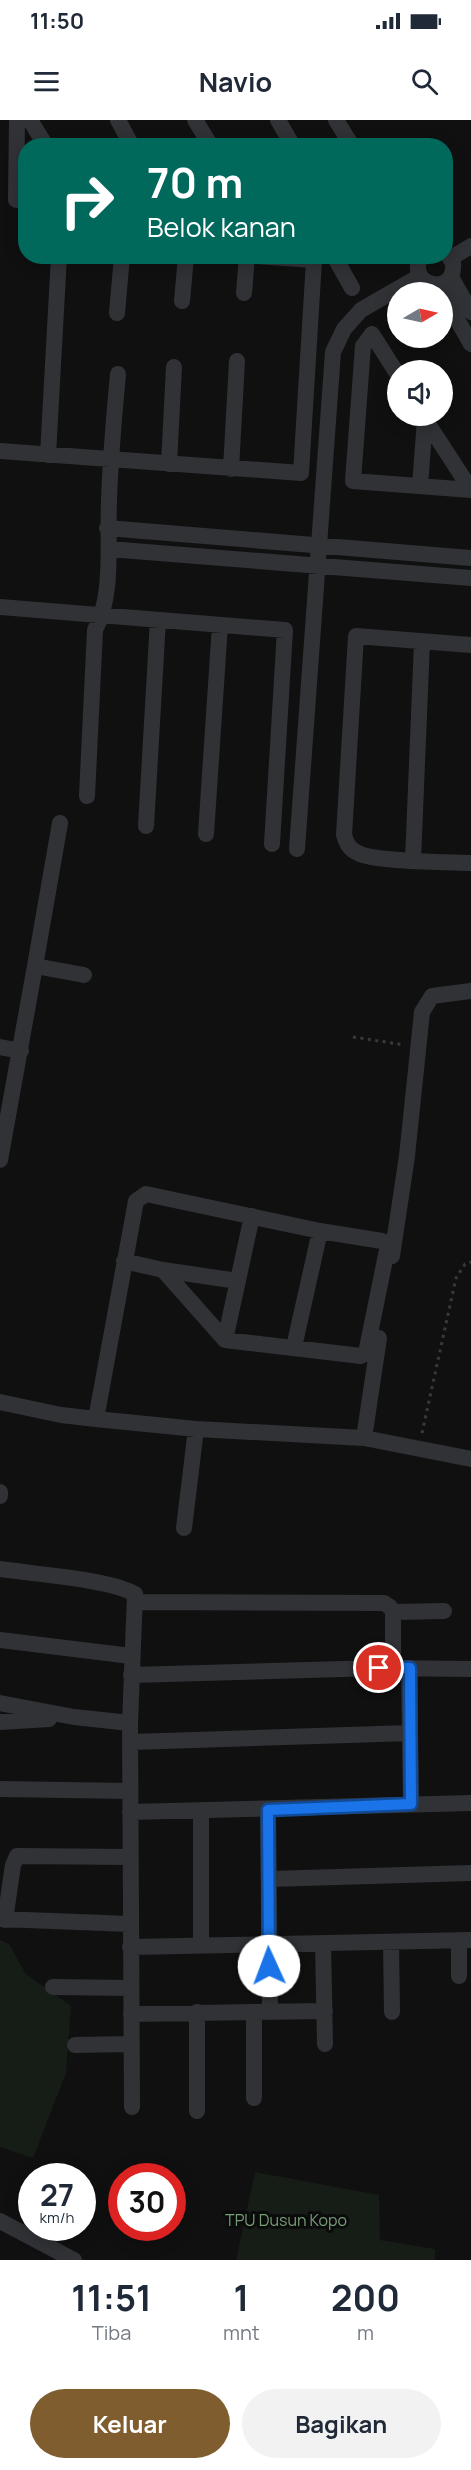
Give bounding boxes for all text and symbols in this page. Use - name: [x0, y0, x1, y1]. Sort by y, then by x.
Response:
- text: 11:50: [30, 6, 84, 36]
- text: Navio: [199, 63, 272, 100]
- icon: menu: [30, 65, 63, 98]
- icon: search: [408, 65, 441, 98]
- text: 70 m: [147, 153, 243, 211]
- icon: right: [48, 162, 126, 240]
- text: Belok kanan: [147, 208, 296, 245]
- north arrow: [387, 282, 453, 348]
- map controls: [387, 282, 453, 426]
- button: sound: [387, 360, 453, 426]
- pin: [353, 1642, 404, 1693]
- icon: arrive: [362, 1651, 395, 1684]
- position arrow: [237, 1934, 301, 1998]
- speed limit sign: 30: [108, 2163, 186, 2241]
- text: 27: [40, 2174, 74, 2215]
- text: km/h: [40, 2207, 74, 2228]
- park label: TPU Dusun Kopo: [225, 2209, 347, 2231]
- text: 11:51: [71, 2273, 152, 2322]
- text: 1: [234, 2273, 249, 2322]
- text: 200: [331, 2273, 400, 2322]
- text: Tiba: [92, 2319, 131, 2346]
- text: mnt: [223, 2319, 260, 2346]
- text: m: [357, 2319, 374, 2346]
- button: Keluar: [30, 2389, 230, 2458]
- button: Bagikan: [242, 2389, 441, 2458]

